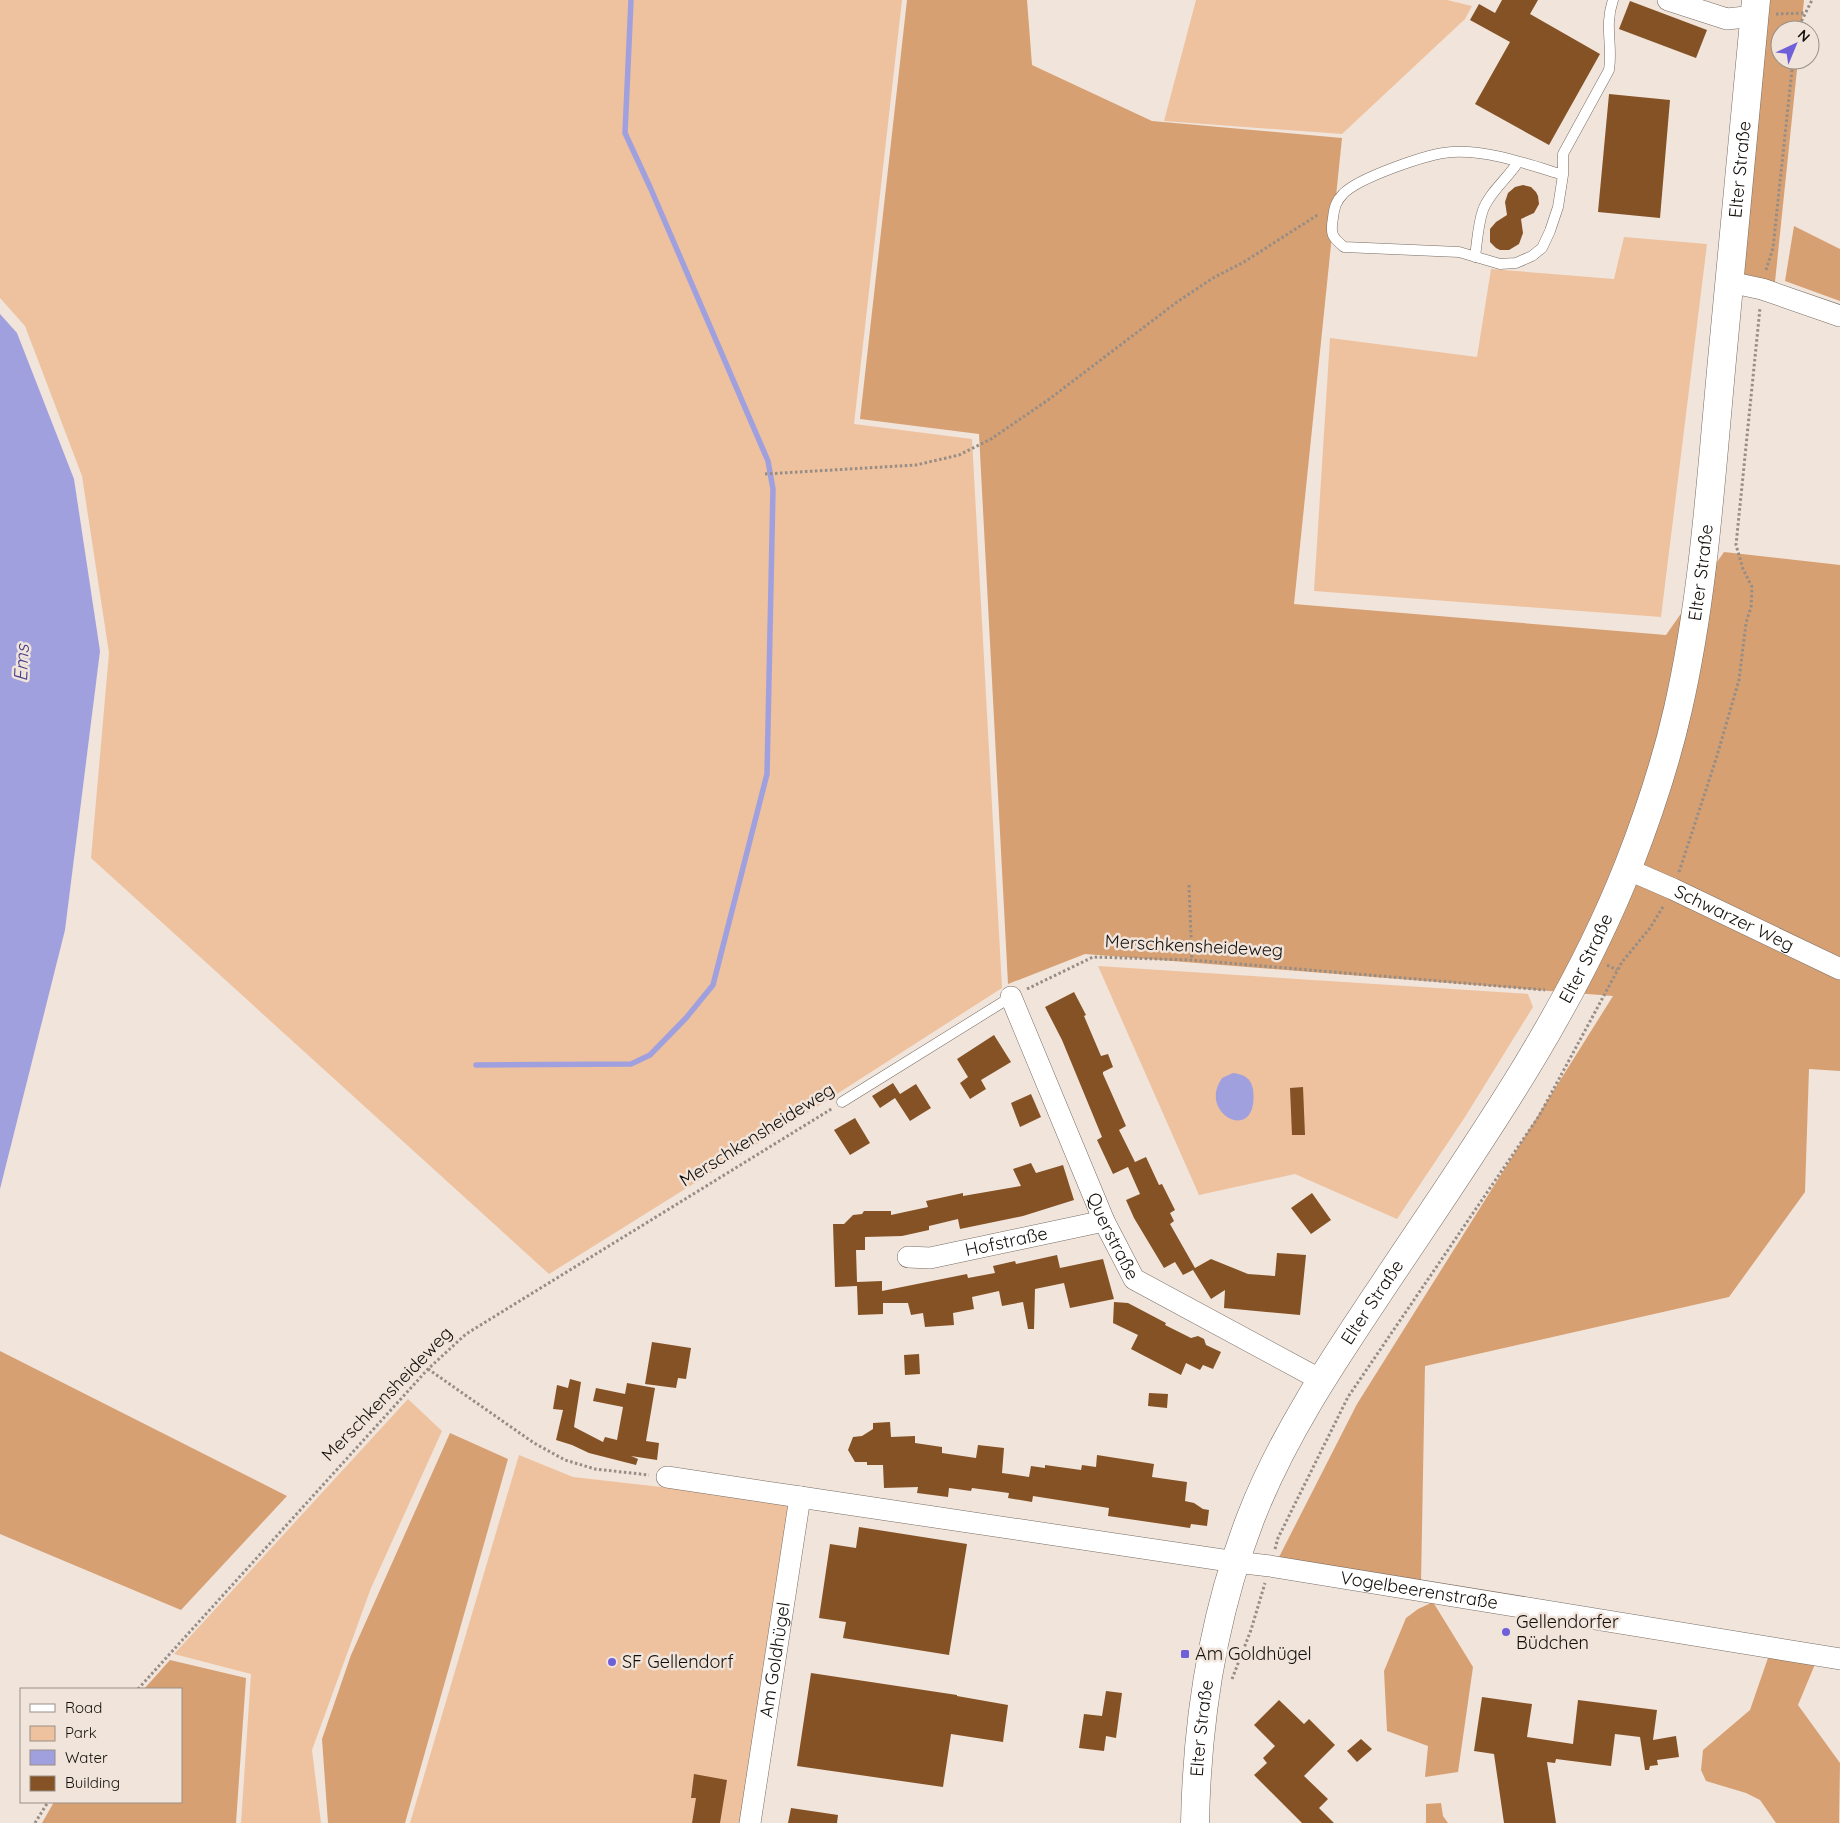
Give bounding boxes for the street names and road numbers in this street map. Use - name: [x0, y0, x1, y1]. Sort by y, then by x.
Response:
- street label: Elter Straße: [1723, 120, 1756, 219]
- street label: Elter Straße: [1683, 523, 1718, 622]
- street label: Schwarzer Weg: [1671, 879, 1798, 956]
- street label: Elter Straße: [1553, 910, 1618, 1007]
- street label: Merschkensheideweg: [1104, 929, 1284, 962]
- street label: Merschkensheideweg: [675, 1078, 838, 1192]
- street label: Querstraße: [1082, 1189, 1144, 1284]
- street label: Hofstraße: [963, 1221, 1049, 1261]
- street label: Elter Straße: [1335, 1255, 1408, 1349]
- street label: Merschkensheideweg: [316, 1321, 457, 1466]
- street label: Vogelbeerenstraße: [1339, 1566, 1500, 1614]
- street label: Am Goldhügel: [754, 1600, 795, 1719]
- street label: Elter Straße: [1185, 1678, 1218, 1777]

